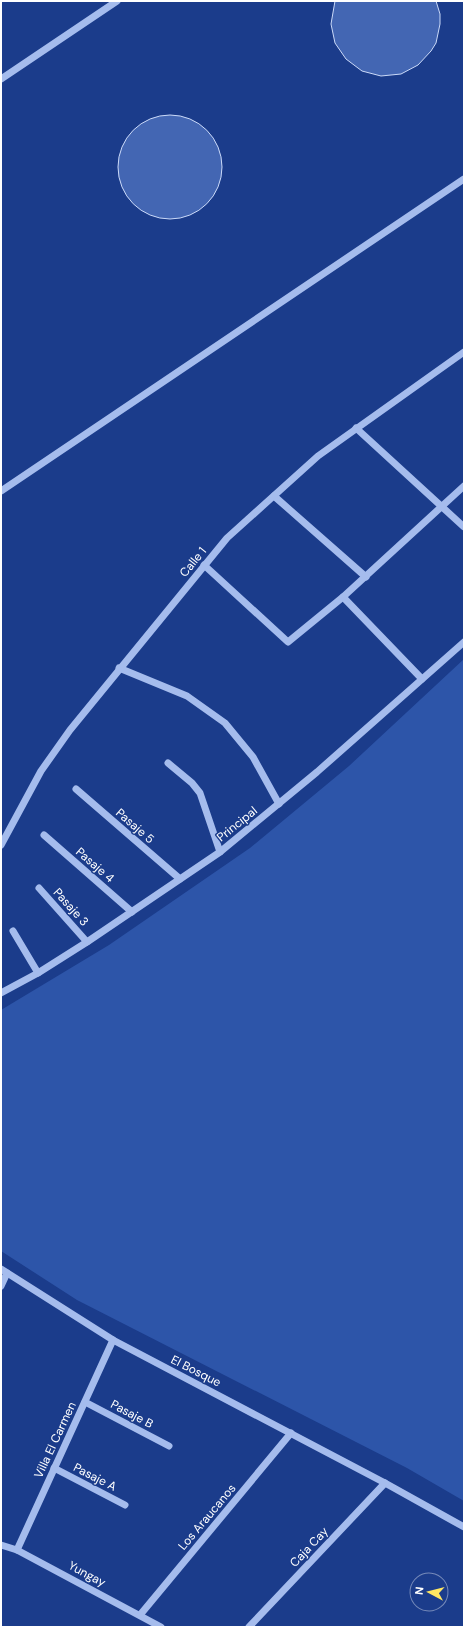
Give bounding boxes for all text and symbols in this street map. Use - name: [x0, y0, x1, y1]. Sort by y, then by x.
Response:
- street label: Calle 1: [176, 544, 210, 580]
- street label: Principal: [213, 803, 261, 845]
- street label: Pasaje 5: [112, 805, 158, 847]
- street label: Pasaje 4: [72, 844, 118, 886]
- street label: Pasaje 3: [50, 885, 92, 929]
- street label: El Bosque: [168, 1352, 224, 1391]
- street label: Pasaje B: [108, 1396, 156, 1432]
- street label: Villa El Carmen: [30, 1399, 80, 1481]
- street label: Pasaje A: [71, 1459, 119, 1495]
- street label: Los Araucanos: [175, 1481, 239, 1553]
- street label: Caja Cay: [286, 1523, 332, 1571]
- street label: Yungay: [66, 1558, 109, 1591]
- north arrow: [409, 1572, 449, 1612]
- text: N: [412, 1586, 427, 1596]

